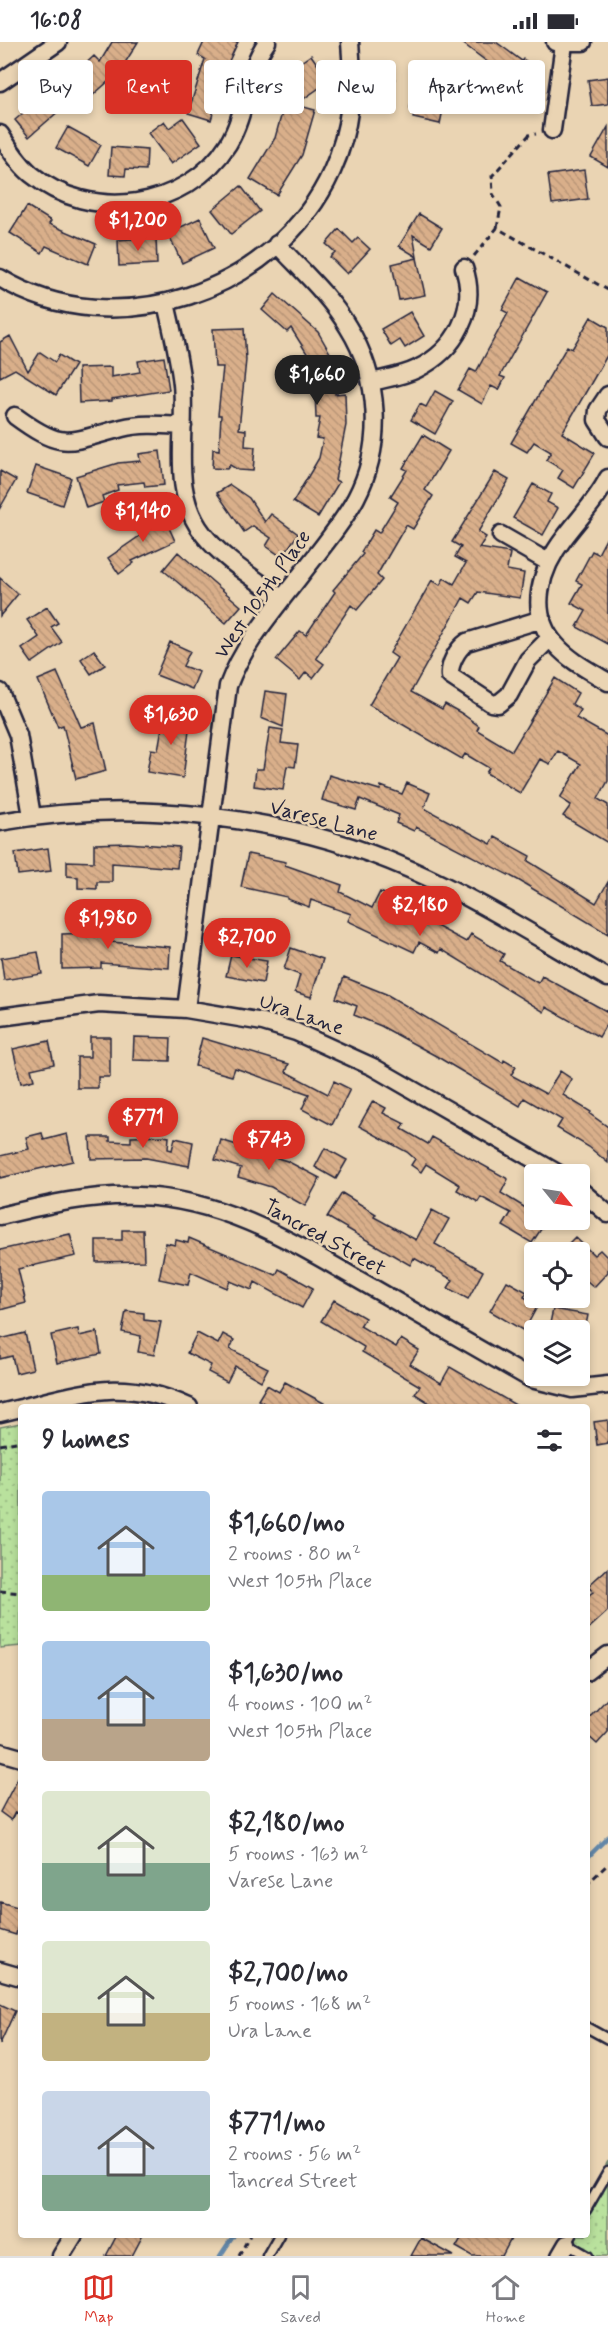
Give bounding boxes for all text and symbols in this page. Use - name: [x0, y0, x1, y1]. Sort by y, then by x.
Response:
- text: 16:08: [30, 7, 82, 35]
- chip: Buy: [18, 60, 93, 114]
- chip: Rent: [105, 60, 192, 114]
- chip: Filters: [204, 60, 304, 114]
- chip: New: [316, 60, 396, 114]
- chip: Apartment: [408, 60, 545, 114]
- pin: $1,200: [89, 201, 187, 252]
- text: $1,200: [109, 207, 167, 234]
- pin: $1,660: [268, 355, 366, 406]
- text: $1,660: [289, 361, 345, 388]
- pin: $1,140: [94, 492, 192, 543]
- text: $1,140: [115, 498, 171, 525]
- street label: West 105th Place: [208, 525, 318, 665]
- pin: $1,630: [122, 695, 220, 746]
- text: $1,630: [143, 701, 199, 728]
- street label: Varese Lane: [267, 793, 381, 849]
- pin: $2,180: [371, 886, 469, 937]
- text: $2,180: [392, 892, 448, 919]
- pin: $1,980: [59, 899, 157, 950]
- text: $1,980: [79, 905, 137, 932]
- pin: $2,700: [198, 918, 296, 969]
- text: $2,700: [217, 924, 277, 951]
- street label: Ura Lane: [256, 987, 348, 1043]
- pin: $771: [107, 1098, 179, 1149]
- text: $771: [122, 1104, 164, 1131]
- pin: $743: [233, 1120, 305, 1171]
- text: $743: [247, 1126, 291, 1153]
- north arrow: [524, 1164, 590, 1230]
- map controls: [524, 1164, 590, 1386]
- street label: Tancred Street: [258, 1193, 391, 1283]
- button: locate: [524, 1242, 590, 1308]
- button: layers: [524, 1320, 590, 1386]
- text: 9 homes: [42, 1423, 130, 1457]
- icon: filters: [533, 1424, 566, 1457]
- text: $1,660/mo: [228, 1507, 345, 1541]
- icon: home: [90, 1515, 162, 1587]
- text: 2 rooms · 80 m²: [228, 1541, 361, 1568]
- text: West 105th Place: [228, 1568, 372, 1595]
- text: $1,630/mo: [228, 1657, 343, 1691]
- icon: home: [90, 1665, 162, 1737]
- text: 4 rooms · 100 m²: [228, 1691, 372, 1718]
- text: West 105th Place: [228, 1718, 372, 1745]
- text: $2,180/mo: [228, 1807, 345, 1841]
- icon: home: [90, 1815, 162, 1887]
- text: 5 rooms · 163 m²: [228, 1841, 368, 1868]
- text: Varese Lane: [228, 1868, 333, 1895]
- text: $2,700/mo: [228, 1957, 348, 1991]
- icon: home: [90, 1965, 162, 2037]
- text: 5 rooms · 168 m²: [228, 1991, 371, 2018]
- text: Ura Lane: [228, 2018, 312, 2045]
- text: $771/mo: [228, 2107, 325, 2141]
- icon: home: [90, 2115, 162, 2187]
- text: 2 rooms · 56 m²: [228, 2141, 361, 2168]
- text: Tancred Street: [228, 2168, 357, 2195]
- tab: Map: [82, 2271, 115, 2328]
- tab: Saved: [280, 2271, 321, 2328]
- tab: Home: [486, 2271, 526, 2328]

